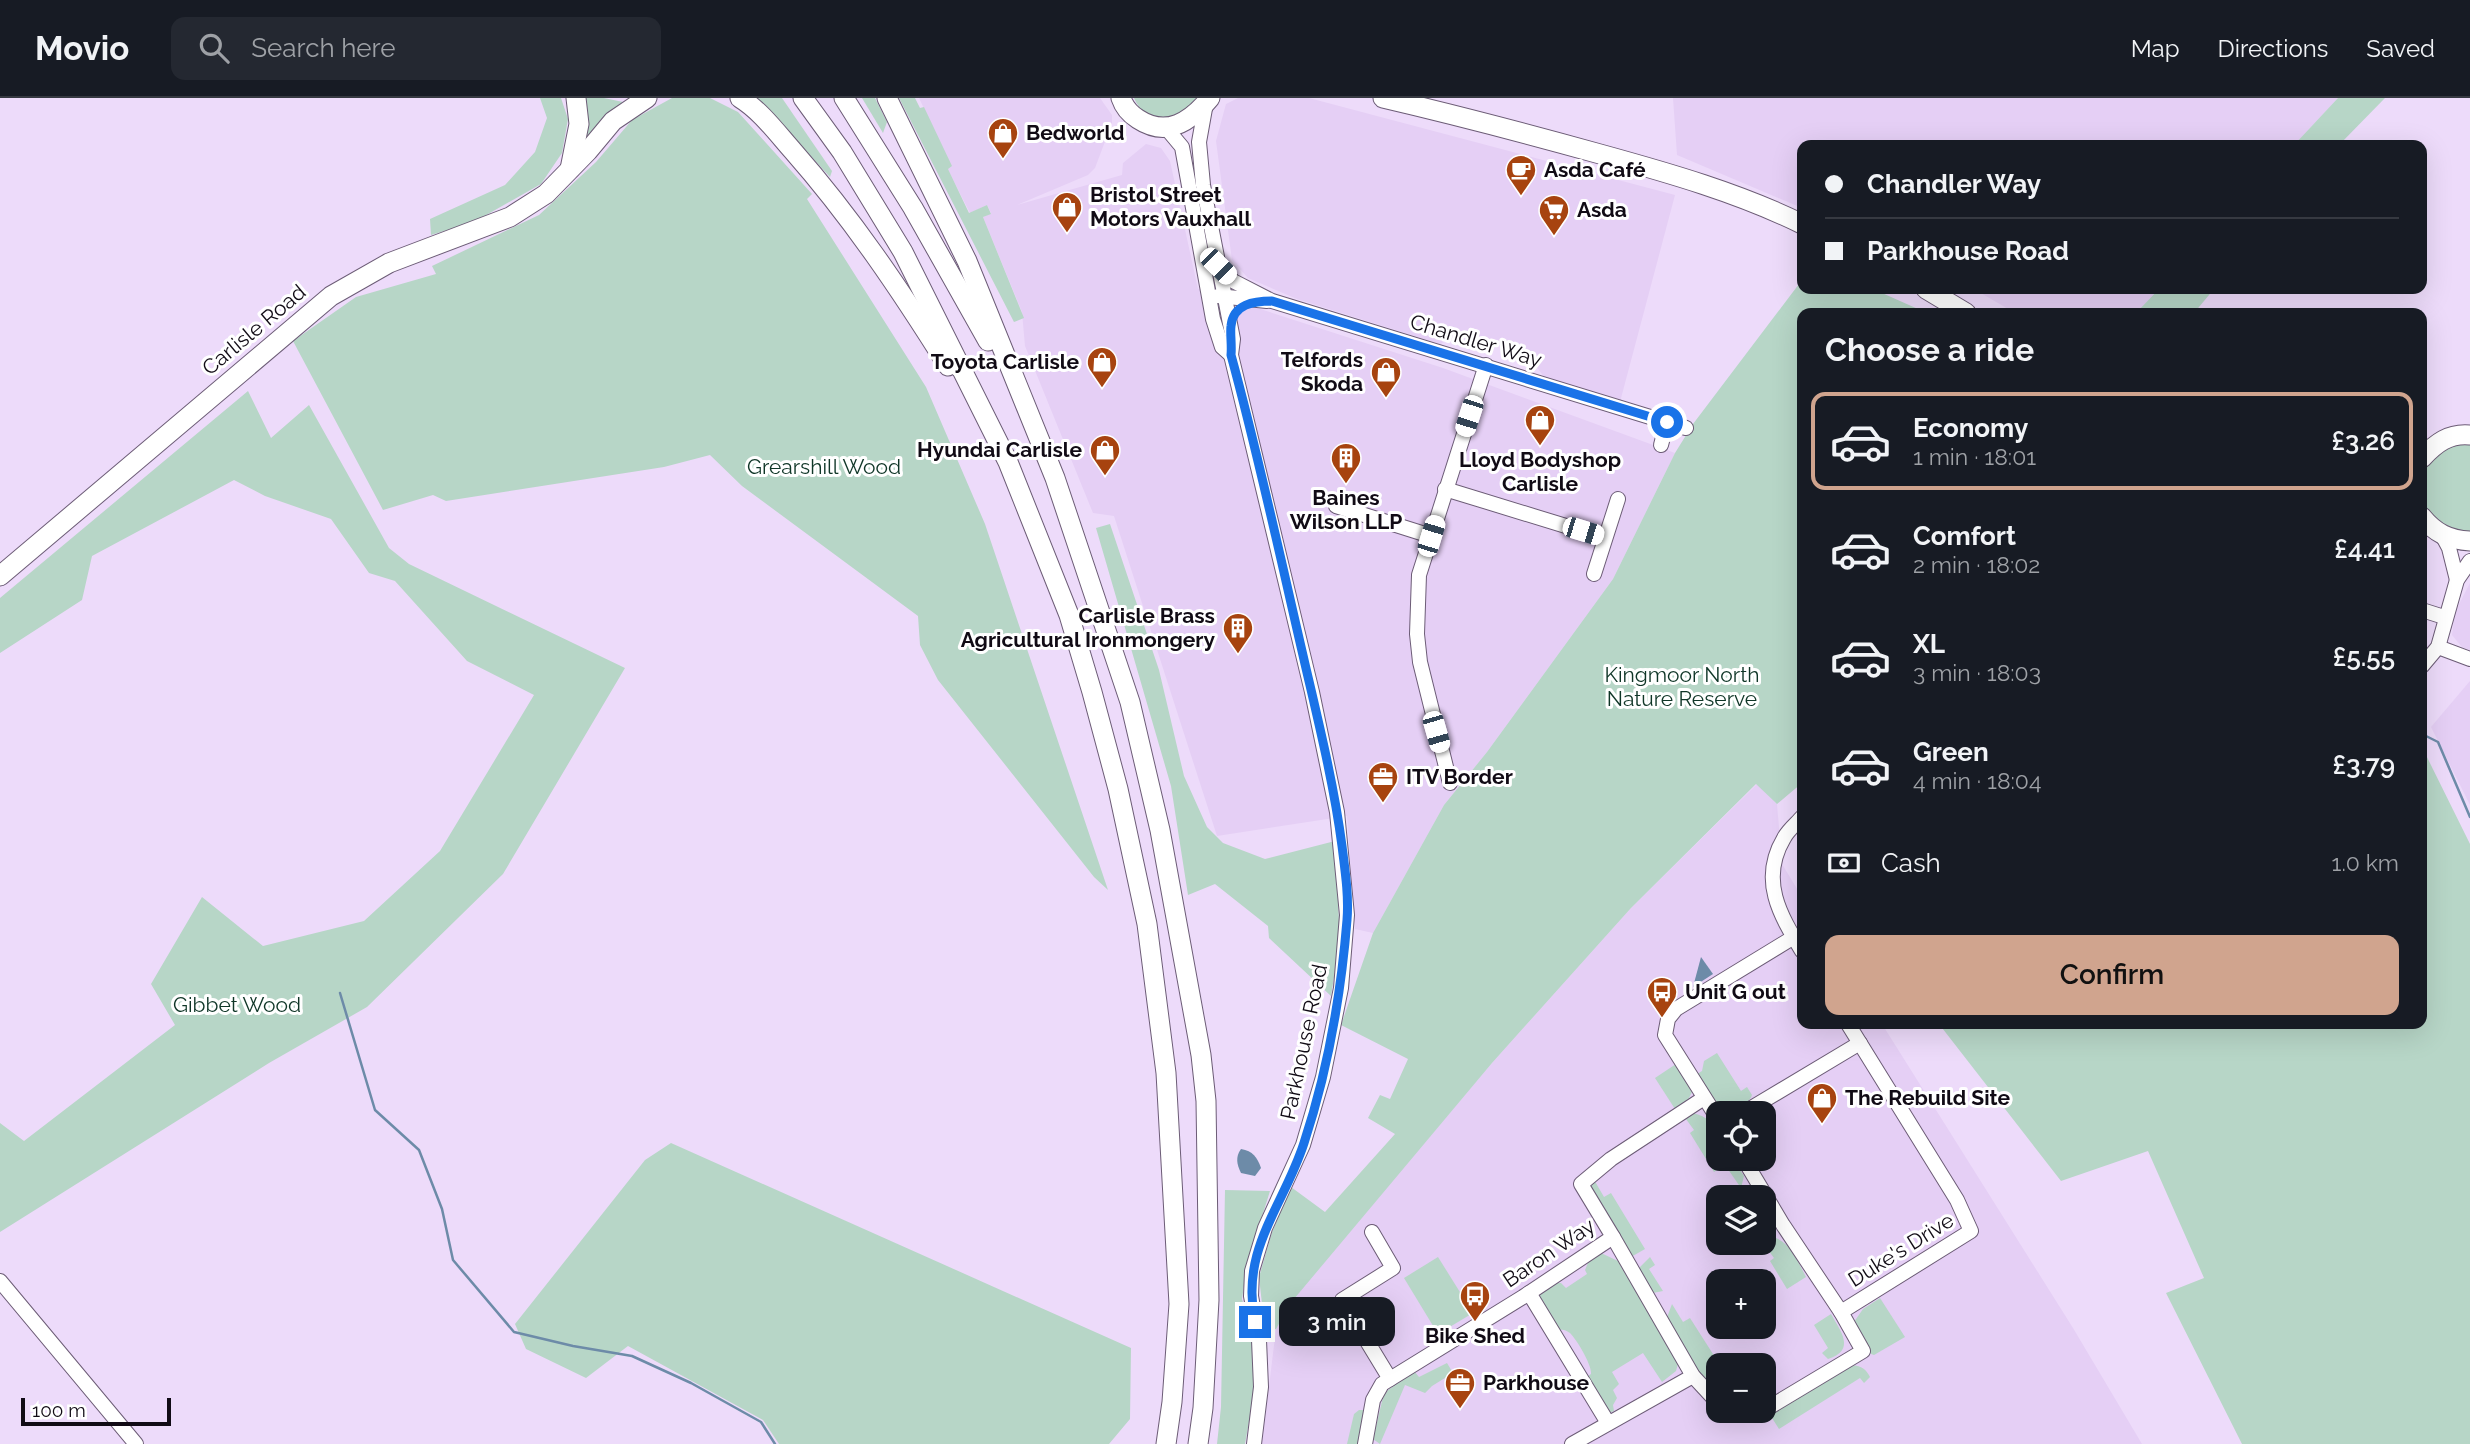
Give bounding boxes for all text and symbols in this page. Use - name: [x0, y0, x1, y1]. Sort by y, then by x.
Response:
- search box: [171, 17, 661, 80]
- text: Movio: [35, 29, 129, 68]
- icon: search: [195, 29, 233, 67]
- text: Search here: [251, 33, 396, 63]
- text: Map: [2131, 34, 2180, 63]
- text: Directions: [2218, 34, 2328, 63]
- text: Saved: [2366, 34, 2435, 63]
- shop icon: Bedworld: [986, 116, 1020, 160]
- place label: Bedworld: [1026, 120, 1125, 145]
- cafe icon: Asda Café: [1504, 153, 1538, 197]
- place label: Asda Café: [1544, 157, 1646, 182]
- text: Chandler Way: [1867, 169, 2041, 199]
- place label: Bristol Street Motors Vauxhall: [1090, 182, 1252, 231]
- shop icon: Bristol Street Motors Vauxhall: [1050, 190, 1084, 234]
- supermarket icon: Asda: [1537, 193, 1571, 237]
- place label: Asda: [1577, 197, 1627, 222]
- text: Parkhouse Road: [1867, 236, 2069, 266]
- car: [1196, 244, 1241, 288]
- street label: Carlisle Road: [197, 279, 311, 380]
- street label: Chandler Way: [1407, 309, 1545, 372]
- text: Choose a ride: [1825, 331, 2034, 368]
- shop icon: Toyota Carlisle: [1085, 345, 1119, 389]
- place label: Telfords Skoda: [1281, 347, 1363, 396]
- place label: Toyota Carlisle: [931, 349, 1079, 374]
- shop icon: Telfords Skoda: [1369, 355, 1403, 399]
- car: [1453, 393, 1486, 439]
- shop icon: Lloyd Bodyshop Carlisle: [1523, 403, 1557, 447]
- route start: [1651, 406, 1683, 438]
- icon: car: [1829, 410, 1892, 473]
- text: Economy: [1913, 413, 2028, 443]
- text: £3.26: [2331, 426, 2395, 456]
- shop icon: Hyundai Carlisle: [1088, 433, 1122, 477]
- place label: Hyundai Carlisle: [917, 437, 1082, 462]
- building icon: Baines Wilson LLP: [1329, 441, 1363, 485]
- text: 1 min · 18:01: [1913, 443, 2036, 470]
- place label: Lloyd Bodyshop Carlisle: [1459, 447, 1621, 496]
- park label: Grearshill Wood: [747, 454, 901, 479]
- place label: Baines Wilson LLP: [1290, 485, 1402, 534]
- car: [1415, 513, 1448, 559]
- car: [1560, 515, 1607, 547]
- icon: car: [1829, 518, 1892, 581]
- text: Comfort: [1913, 521, 2016, 551]
- text: £4.41: [2334, 534, 2395, 564]
- text: 2 min · 18:02: [1913, 551, 2040, 578]
- place label: Carlisle Brass Agricultural Ironmongery: [961, 603, 1215, 652]
- building icon: Carlisle Brass Agricultural Ironmongery: [1221, 611, 1255, 655]
- icon: car: [1829, 626, 1892, 689]
- text: XL: [1913, 629, 1945, 659]
- text: £5.55: [2333, 642, 2395, 672]
- text: 3 min · 18:03: [1913, 659, 2041, 686]
- park label: Kingmoor North Nature Reserve: [1604, 662, 1760, 711]
- car: [1421, 709, 1452, 755]
- icon: car: [1829, 734, 1892, 797]
- text: Green: [1913, 737, 1989, 767]
- text: £3.79: [2332, 750, 2395, 780]
- office icon: ITV Border: [1366, 760, 1400, 804]
- place label: ITV Border: [1406, 764, 1513, 789]
- text: 4 min · 18:04: [1913, 767, 2042, 794]
- icon: cash: [1825, 844, 1863, 882]
- text: Cash: [1881, 848, 1941, 878]
- text: 1.0 km: [2332, 849, 2399, 876]
- button: Confirm: [1825, 935, 2399, 1015]
- street label: Parkhouse Road: [1275, 962, 1332, 1122]
- bus stop icon: Unit G out: [1645, 975, 1679, 1019]
- place label: Unit G out: [1685, 979, 1786, 1004]
- park label: Gibbet Wood: [173, 992, 301, 1017]
- shop icon: The Rebuild Site: [1805, 1081, 1839, 1125]
- place label: The Rebuild Site: [1845, 1085, 2011, 1110]
- map controls: [1706, 1101, 1776, 1423]
- button: locate: [1706, 1101, 1776, 1171]
- button: layers: [1706, 1185, 1776, 1255]
- street label: Duke's Drive: [1843, 1207, 1958, 1292]
- street label: Baron Way: [1498, 1213, 1599, 1292]
- button: +: [1706, 1269, 1776, 1339]
- bus stop icon: Bike Shed: [1458, 1279, 1492, 1323]
- callout: 3 min: [1280, 1298, 1395, 1346]
- route end: [1239, 1306, 1271, 1338]
- text: 3 min: [1308, 1308, 1366, 1335]
- place label: Bike Shed: [1425, 1323, 1525, 1348]
- button: −: [1706, 1353, 1776, 1423]
- office icon: Parkhouse: [1443, 1366, 1477, 1410]
- place label: Parkhouse: [1483, 1370, 1590, 1395]
- scale bar: [21, 1395, 172, 1427]
- text: 100 m: [32, 1399, 86, 1421]

